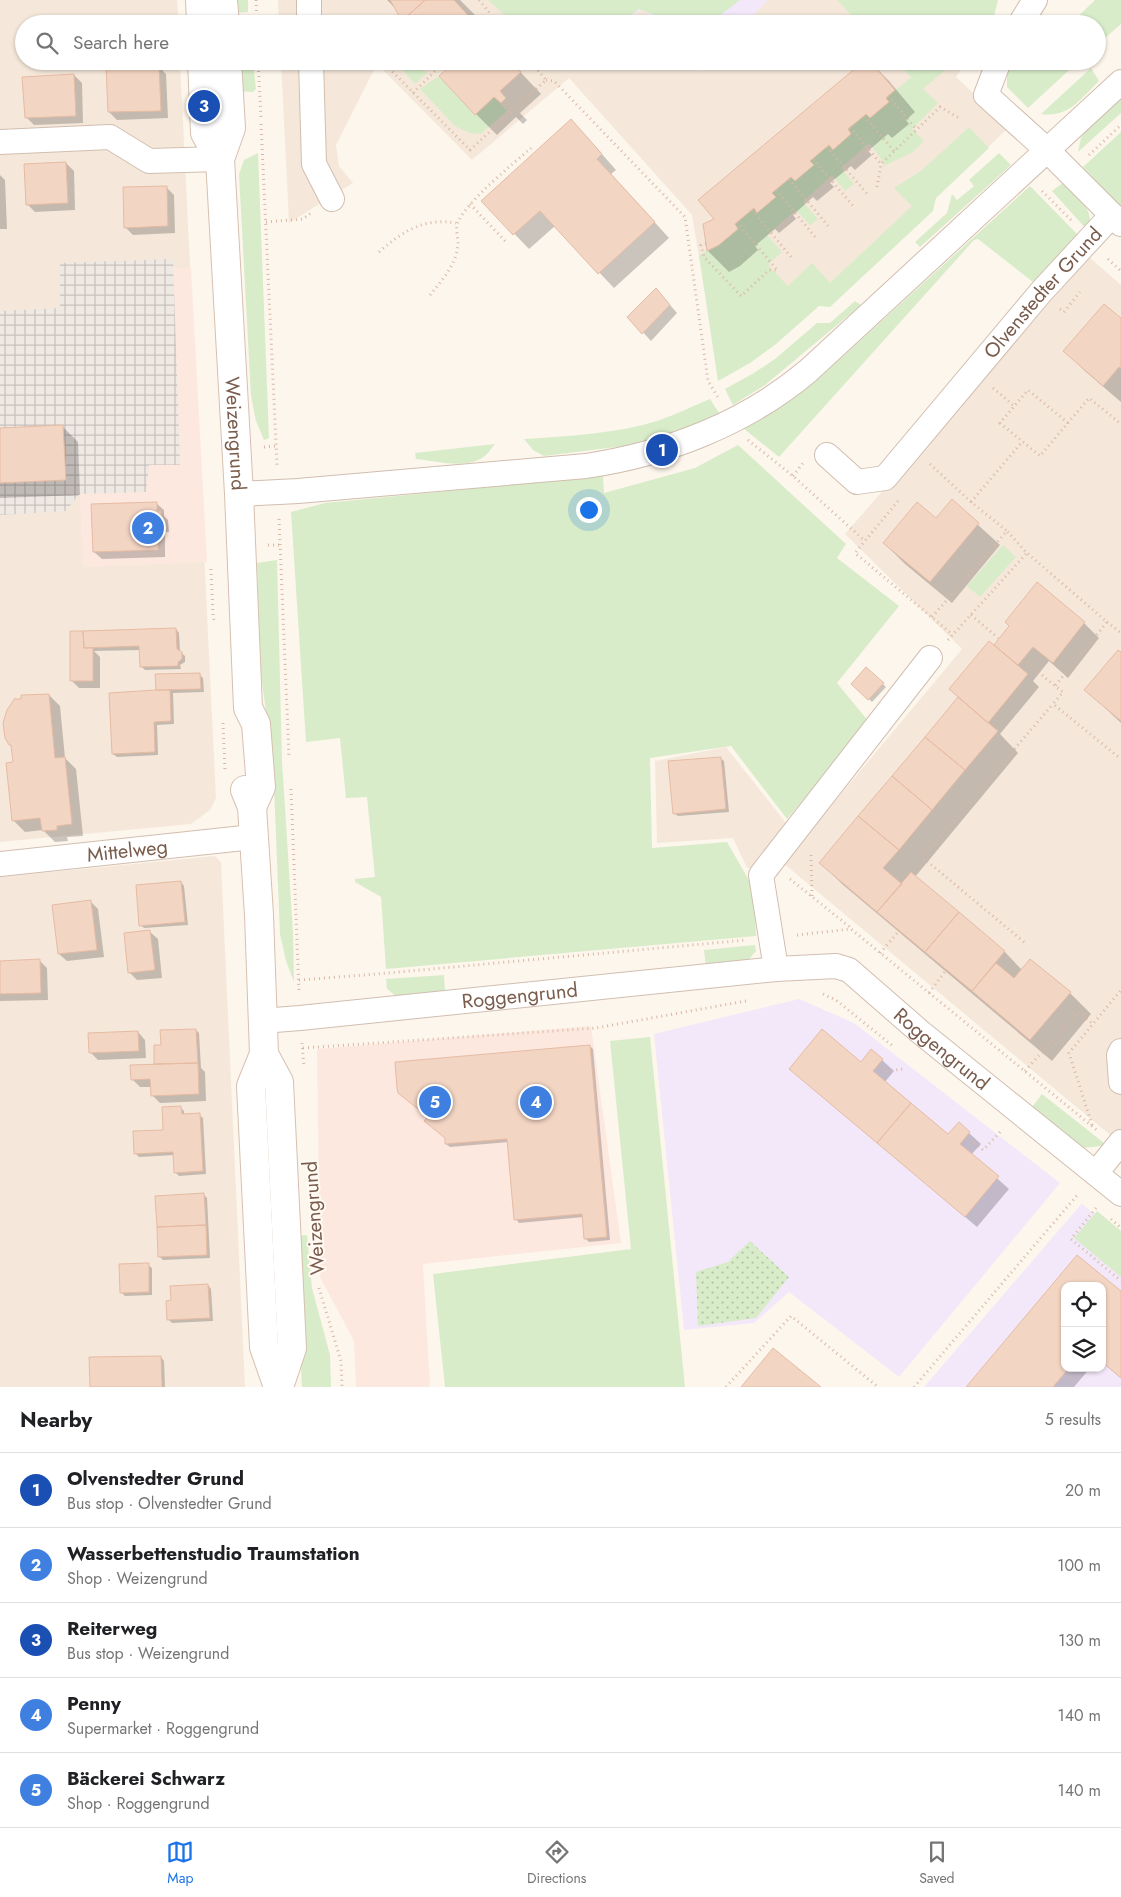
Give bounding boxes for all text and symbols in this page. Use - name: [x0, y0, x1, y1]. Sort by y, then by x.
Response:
- search box: [15, 15, 1106, 70]
- icon: search: [33, 29, 61, 57]
- text: Search here: [73, 29, 169, 56]
- pin: 3: [188, 87, 220, 125]
- street label: Olvenstedter Grund: [977, 220, 1109, 365]
- street label: Weizengrund: [218, 376, 253, 491]
- pin: 1: [646, 431, 678, 469]
- your location: [576, 497, 602, 523]
- pin: 2: [132, 509, 164, 547]
- street label: Mittelweg: [85, 832, 169, 869]
- street label: Roggengrund: [460, 975, 579, 1016]
- street label: Roggengrund: [887, 1001, 996, 1097]
- pin: 5: [419, 1083, 451, 1121]
- pin: 4: [520, 1083, 552, 1121]
- street label: Weizengrund: [296, 1160, 332, 1276]
- map controls: [1061, 1282, 1106, 1372]
- button: locate: [1061, 1282, 1106, 1327]
- button: layers: [1061, 1327, 1106, 1372]
- text: Nearby: [20, 1405, 92, 1435]
- text: 5 results: [1045, 1408, 1101, 1431]
- text: Olvenstedter Grund: [67, 1465, 244, 1492]
- text: 1: [32, 1479, 40, 1502]
- text: 20 m: [1065, 1479, 1101, 1502]
- text: Bus stop · Olvenstedter Grund: [67, 1492, 272, 1515]
- text: Wasserbettenstudio Traumstation: [67, 1540, 360, 1567]
- text: 2: [31, 1554, 41, 1577]
- text: 100 m: [1057, 1554, 1101, 1577]
- text: Shop · Weizengrund: [67, 1567, 208, 1590]
- text: Reiterweg: [67, 1615, 157, 1642]
- text: 3: [31, 1629, 41, 1652]
- text: 130 m: [1058, 1629, 1101, 1652]
- text: Bus stop · Weizengrund: [67, 1642, 229, 1665]
- text: Penny: [67, 1690, 121, 1717]
- text: 4: [30, 1704, 42, 1727]
- text: 140 m: [1058, 1704, 1101, 1727]
- text: Supermarket · Roggengrund: [67, 1717, 259, 1740]
- text: Bäckerei Schwarz: [67, 1765, 225, 1792]
- text: 5: [31, 1779, 41, 1802]
- text: 140 m: [1058, 1779, 1101, 1802]
- text: Shop · Roggengrund: [67, 1792, 210, 1815]
- tab: Map: [166, 1838, 194, 1888]
- tab: Directions: [527, 1838, 586, 1888]
- tab: Saved: [919, 1838, 955, 1888]

